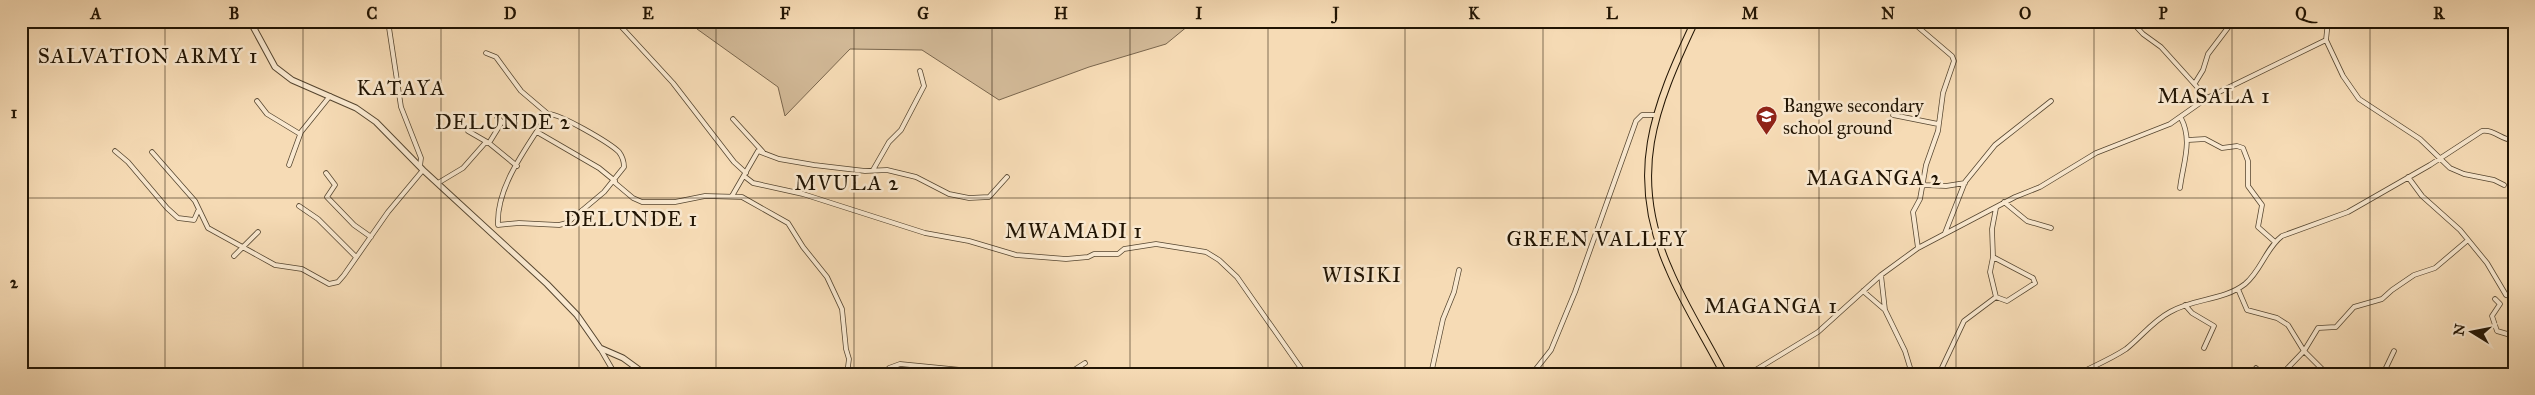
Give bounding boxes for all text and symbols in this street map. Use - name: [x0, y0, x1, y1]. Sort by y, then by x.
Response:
- text: A: [90, 4, 102, 23]
- text: B: [229, 4, 239, 23]
- text: C: [367, 4, 378, 23]
- text: D: [504, 4, 517, 23]
- text: E: [642, 4, 654, 23]
- text: F: [780, 4, 791, 23]
- text: G: [917, 4, 929, 23]
- text: H: [1054, 4, 1068, 23]
- text: I: [1196, 4, 1203, 23]
- text: J: [1331, 4, 1340, 24]
- text: K: [1468, 4, 1480, 23]
- text: L: [1606, 4, 1618, 23]
- text: M: [1742, 4, 1759, 23]
- text: N: [1881, 4, 1895, 23]
- text: O: [2019, 4, 2031, 23]
- text: P: [2158, 4, 2168, 23]
- text: Q: [2295, 4, 2318, 24]
- text: R: [2433, 4, 2445, 23]
- district label: SALVATION ARMY 1: [38, 43, 258, 69]
- district label: KATAYA: [356, 75, 446, 101]
- district label: MASALA 1: [2157, 83, 2271, 109]
- place label: Bangwe secondary school ground: [1783, 94, 1925, 140]
- text: 1: [11, 103, 18, 122]
- school or university icon: Bangwe secondary school ground: [1755, 104, 1779, 135]
- district label: DELUNDE 2: [435, 109, 571, 135]
- district label: MAGANGA 2: [1806, 165, 1942, 191]
- district label: MVULA 2: [795, 170, 899, 196]
- district label: DELUNDE 1: [564, 206, 698, 232]
- district label: MWAMADI 1: [1005, 218, 1143, 244]
- district label: GREEN VALLEY: [1506, 226, 1688, 252]
- district label: WISIKI: [1322, 262, 1402, 288]
- text: 2: [10, 273, 19, 292]
- district label: MAGANGA 1: [1704, 293, 1838, 319]
- north arrow: [2448, 308, 2498, 358]
- text: N: [2450, 322, 2469, 337]

